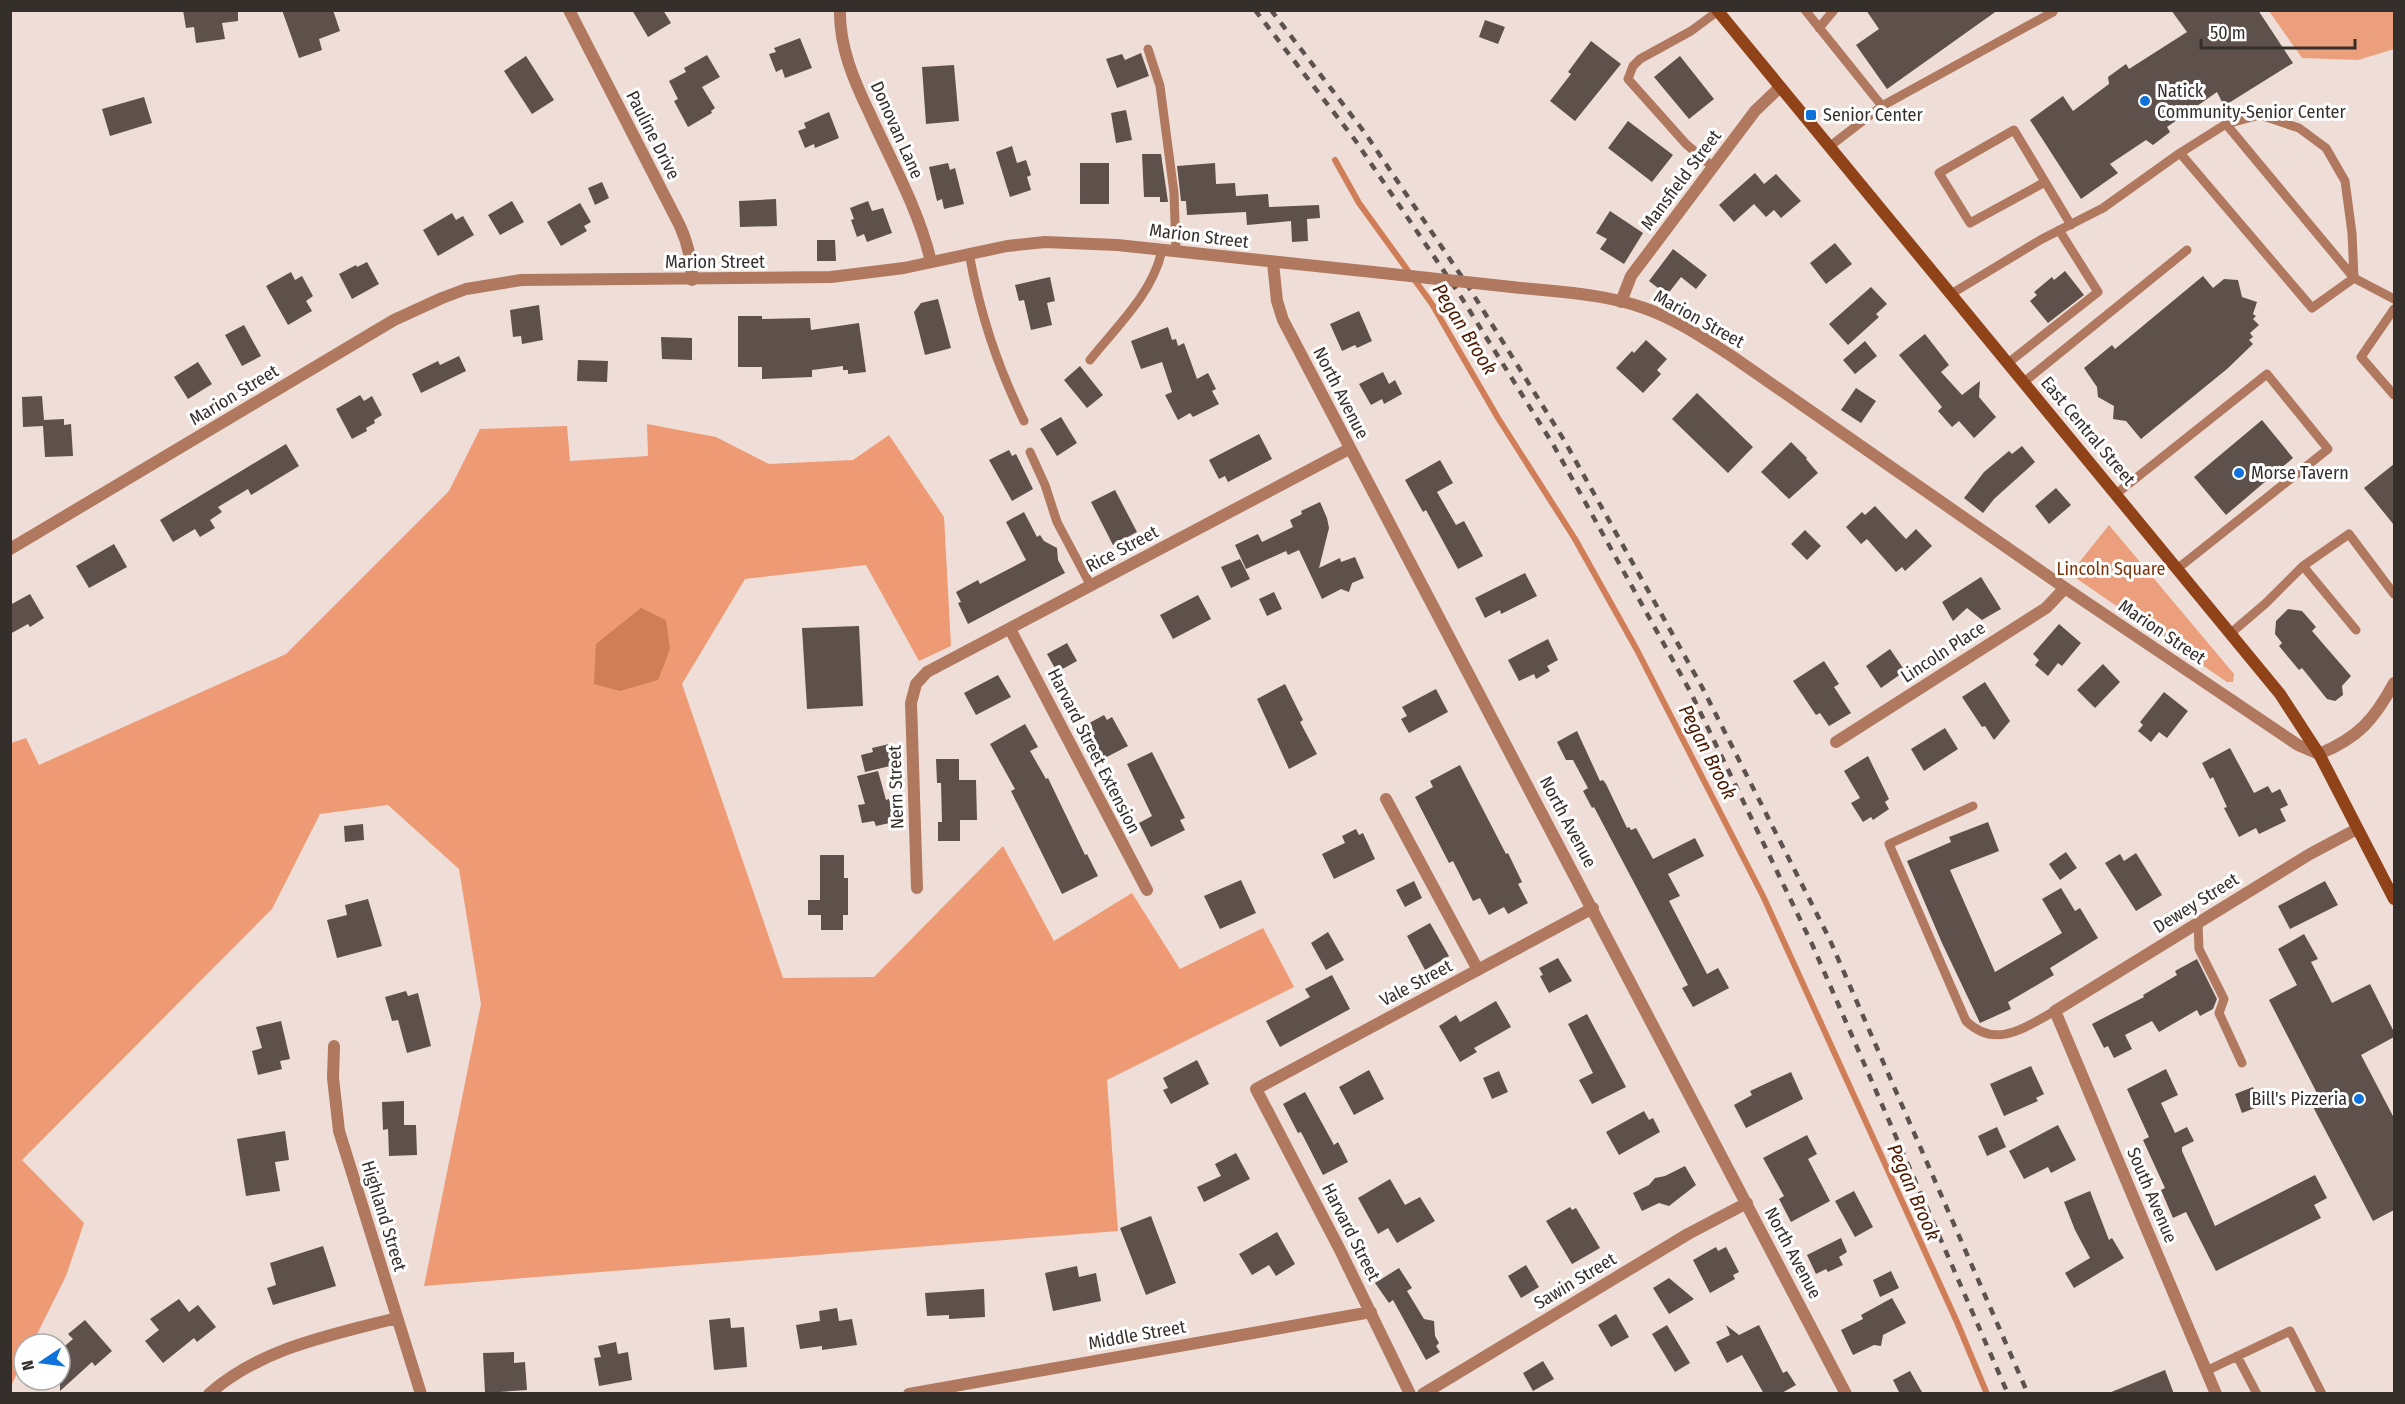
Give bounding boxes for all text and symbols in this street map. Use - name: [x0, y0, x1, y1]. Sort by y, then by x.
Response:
- scale bar: [2201, 12, 2356, 50]
- text: 50 m: [2210, 22, 2246, 44]
- street label: Donovan Lane: [866, 78, 928, 182]
- place label: Natick Community-Senior Center: [2157, 80, 2346, 123]
- street label: Pauline Drive: [621, 87, 685, 183]
- marker: Natick Community-Senior Center: [2138, 94, 2152, 108]
- place label: Senior Center: [1823, 104, 1923, 126]
- marker: Senior Center: [1804, 108, 1818, 122]
- street label: Mansfield Street: [1636, 125, 1726, 235]
- street label: Marion Street: [1148, 219, 1250, 253]
- street label: Marion Street: [665, 251, 765, 273]
- water label: Pegan Brook: [1427, 279, 1503, 379]
- street label: Marion Street: [1650, 285, 1748, 353]
- street label: North Avenue: [1308, 343, 1374, 443]
- street label: Marion Street: [186, 360, 283, 430]
- street label: East Central Street: [2036, 372, 2140, 490]
- place label: Morse Tavern: [2251, 462, 2349, 484]
- marker: Morse Tavern: [2232, 466, 2246, 480]
- street label: Rice Street: [1082, 521, 1162, 577]
- park label: Lincoln Square: [2057, 558, 2165, 580]
- street label: Marion Street: [2114, 595, 2210, 669]
- street label: Lincoln Place: [1897, 617, 1989, 687]
- street label: Harvard Street Extension: [1043, 665, 1145, 837]
- water label: Pegan Brook: [1674, 701, 1742, 803]
- street label: Nern Street: [884, 744, 908, 829]
- street label: North Avenue: [1535, 773, 1601, 872]
- street label: Dewey Street: [2149, 868, 2243, 938]
- street label: Vale Street: [1376, 955, 1456, 1011]
- place label: Bill's Pizzeria: [2251, 1088, 2347, 1110]
- marker: Bill's Pizzeria: [2352, 1092, 2366, 1106]
- water label: Pegan Brook: [1882, 1140, 1946, 1244]
- street label: South Avenue: [2122, 1144, 2182, 1246]
- street label: Highland Street: [357, 1158, 411, 1274]
- street label: Harvard Street: [1317, 1180, 1385, 1285]
- street label: North Avenue: [1760, 1204, 1826, 1303]
- street label: Sawin Street: [1530, 1248, 1620, 1314]
- street label: Middle Street: [1086, 1316, 1188, 1354]
- north arrow: [12, 1332, 72, 1392]
- text: N: [18, 1358, 38, 1372]

